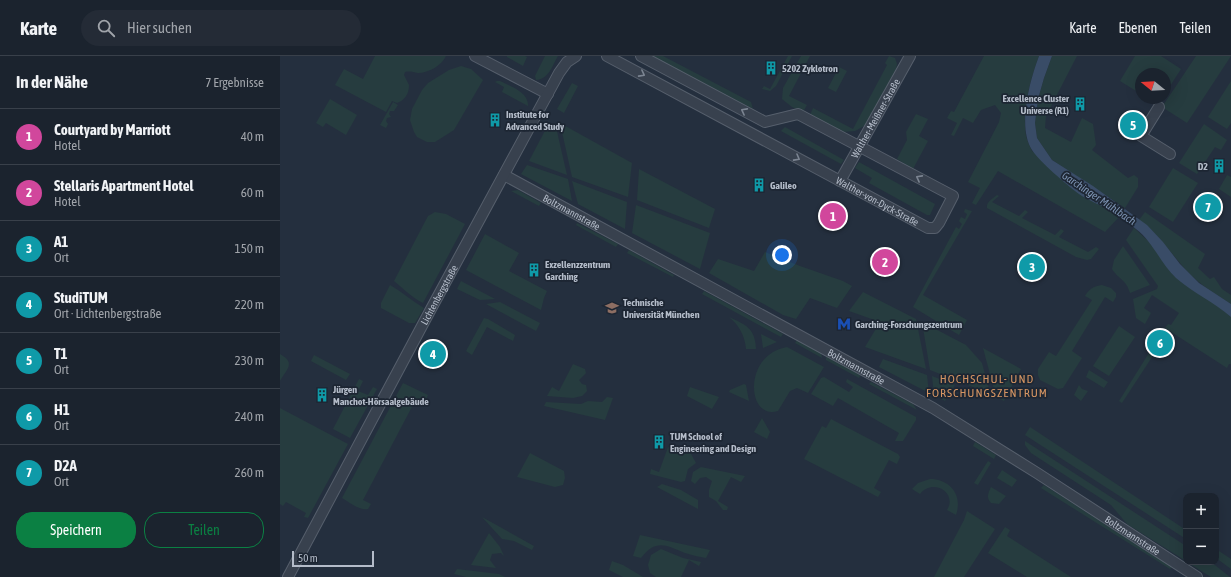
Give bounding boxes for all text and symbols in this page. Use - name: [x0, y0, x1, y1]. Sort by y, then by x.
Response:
- search box: [81, 10, 361, 46]
- text: Karte: [20, 17, 57, 39]
- icon: search: [95, 17, 117, 39]
- text: Hier suchen: [127, 19, 192, 36]
- text: Karte: [1069, 20, 1096, 36]
- text: Ebenen: [1118, 20, 1157, 36]
- text: Teilen: [1179, 20, 1211, 36]
- building icon: 5202 Zyklotron: [763, 60, 779, 76]
- place label: 5202 Zyklotron: [782, 63, 838, 74]
- north arrow: [1135, 68, 1171, 104]
- one-way arrow: [638, 69, 645, 77]
- text: In der Nähe: [16, 72, 88, 92]
- text: 7 Ergebnisse: [205, 75, 264, 90]
- street label: Walther-Meißner-Straße: [849, 77, 902, 160]
- place label: Excellence Cluster Universe (R1): [1003, 93, 1070, 116]
- building icon: Excellence Cluster Universe (R1): [1072, 96, 1088, 112]
- one-way arrow: [741, 108, 748, 115]
- place label: Institute for Advanced Study: [505, 109, 565, 132]
- pin: 5: [1120, 110, 1146, 140]
- building icon: Institute for Advanced Study: [487, 112, 503, 128]
- text: Courtyard by Marriott: [54, 121, 170, 138]
- text: 1: [26, 129, 32, 144]
- text: 40 m: [241, 129, 264, 144]
- text: Hotel: [54, 138, 81, 153]
- one-way arrow: [793, 153, 800, 160]
- building icon: D2: [1211, 158, 1227, 174]
- place label: D2: [1198, 161, 1208, 172]
- water label: Garchinger Mühlbach: [1060, 169, 1139, 228]
- street label: Walther-von-Dyck-Straße: [834, 175, 921, 228]
- one-way arrow: [916, 175, 923, 183]
- text: Stellaris Apartment Hotel: [54, 177, 193, 194]
- building icon: Galileo: [751, 177, 767, 193]
- place label: Galileo: [770, 180, 797, 191]
- text: 2: [26, 185, 32, 200]
- text: 60 m: [241, 185, 264, 200]
- street label: Boltzmannstraße: [541, 192, 602, 232]
- pin: 7: [1195, 192, 1221, 222]
- text: Hotel: [54, 194, 81, 209]
- pin: 1: [820, 201, 846, 231]
- text: A1: [54, 233, 68, 250]
- text: 3: [26, 241, 32, 256]
- text: 150 m: [235, 241, 264, 256]
- your location: [772, 245, 792, 265]
- pin: 2: [872, 247, 898, 277]
- text: Ort: [54, 250, 69, 265]
- pin: 3: [1019, 252, 1045, 282]
- place label: Exzellenzzentrum Garching: [545, 259, 610, 282]
- building icon: Exzellenzzentrum Garching: [526, 262, 542, 278]
- street label: Lichtenbergstraße: [419, 263, 460, 327]
- text: StudiTUM: [54, 289, 108, 306]
- text: 4: [26, 297, 32, 312]
- text: 220 m: [235, 297, 264, 312]
- place label: Technische Universität München: [623, 297, 700, 320]
- school or university icon: Technische Universität München: [604, 300, 620, 316]
- text: Ort · Lichtenbergstraße: [54, 306, 161, 321]
- metro station icon: Garching-Forschungszentrum: [836, 316, 852, 332]
- place label: Garching-Forschungszentrum: [855, 319, 962, 330]
- pin: 6: [1147, 328, 1173, 358]
- pin: 4: [420, 339, 446, 369]
- text: T1: [54, 345, 68, 362]
- street label: Boltzmannstraße: [826, 347, 887, 387]
- text: 5: [26, 353, 32, 368]
- text: 230 m: [235, 353, 264, 368]
- text: Ort: [54, 362, 69, 377]
- district label: HOCHSCHUL- UND FORSCHUNGSZENTRUM: [926, 372, 1048, 400]
- place label: Jürgen Manchot-Hörsaalgebäude: [332, 384, 429, 407]
- building icon: Jürgen Manchot-Hörsaalgebäude: [314, 387, 330, 403]
- text: H1: [54, 401, 70, 418]
- text: 6: [26, 409, 32, 424]
- text: 240 m: [235, 409, 264, 424]
- text: Ort: [54, 418, 69, 433]
- place label: TUM School of Engineering and Design: [670, 431, 756, 454]
- building icon: TUM School of Engineering and Design: [651, 434, 667, 450]
- text: D2A: [54, 457, 77, 474]
- text: 7: [26, 465, 32, 480]
- text: 260 m: [235, 465, 264, 480]
- text: Ort: [54, 474, 69, 489]
- map controls: [1183, 493, 1219, 565]
- button: +: [1183, 493, 1219, 529]
- button: Speichern: [16, 512, 136, 548]
- button: Teilen: [144, 512, 264, 548]
- street label: Boltzmannstraße: [1103, 514, 1162, 558]
- button: −: [1183, 529, 1219, 565]
- scale bar: [292, 549, 374, 568]
- text: 50 m: [298, 552, 318, 564]

